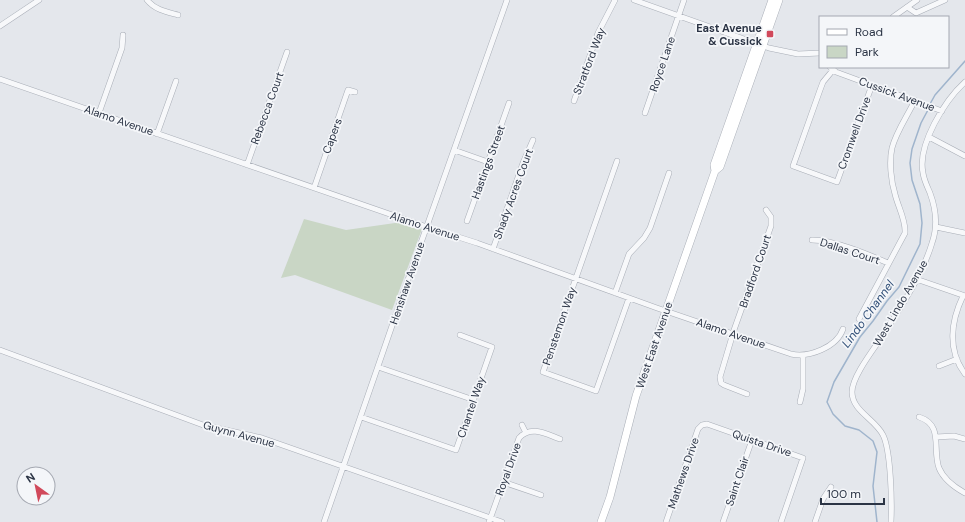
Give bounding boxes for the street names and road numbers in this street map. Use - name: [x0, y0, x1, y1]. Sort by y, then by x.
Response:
- street label: Stratford Way: [570, 25, 608, 97]
- street label: Royce Lane: [646, 34, 678, 94]
- street label: Rebecca Court: [247, 70, 287, 146]
- street label: Cussick Avenue: [857, 74, 937, 114]
- street label: Cromwell Drive: [834, 95, 874, 171]
- street label: Alamo Avenue: [83, 102, 155, 138]
- street label: Capers: [319, 116, 345, 156]
- street label: Hastings Street: [468, 123, 508, 201]
- street label: Shady Acres Court: [490, 147, 536, 241]
- street label: Alamo Avenue: [388, 208, 462, 244]
- street label: Bradford Court: [736, 233, 774, 309]
- street label: Dallas Court: [818, 235, 882, 267]
- street label: Henshaw Avenue: [386, 240, 428, 326]
- street label: West Lindo Avenue: [870, 257, 930, 349]
- street label: Penstemon Way: [539, 285, 579, 367]
- street label: West East Avenue: [633, 300, 675, 390]
- street label: Alamo Avenue: [695, 315, 767, 351]
- street label: Chantel Way: [454, 374, 488, 440]
- street label: Guynn Avenue: [202, 418, 276, 450]
- street label: Quista Drive: [730, 426, 794, 460]
- street label: Mathews Drive: [664, 435, 702, 511]
- street label: Royal Drive: [492, 441, 524, 497]
- street label: Saint Clair: [722, 454, 752, 508]

